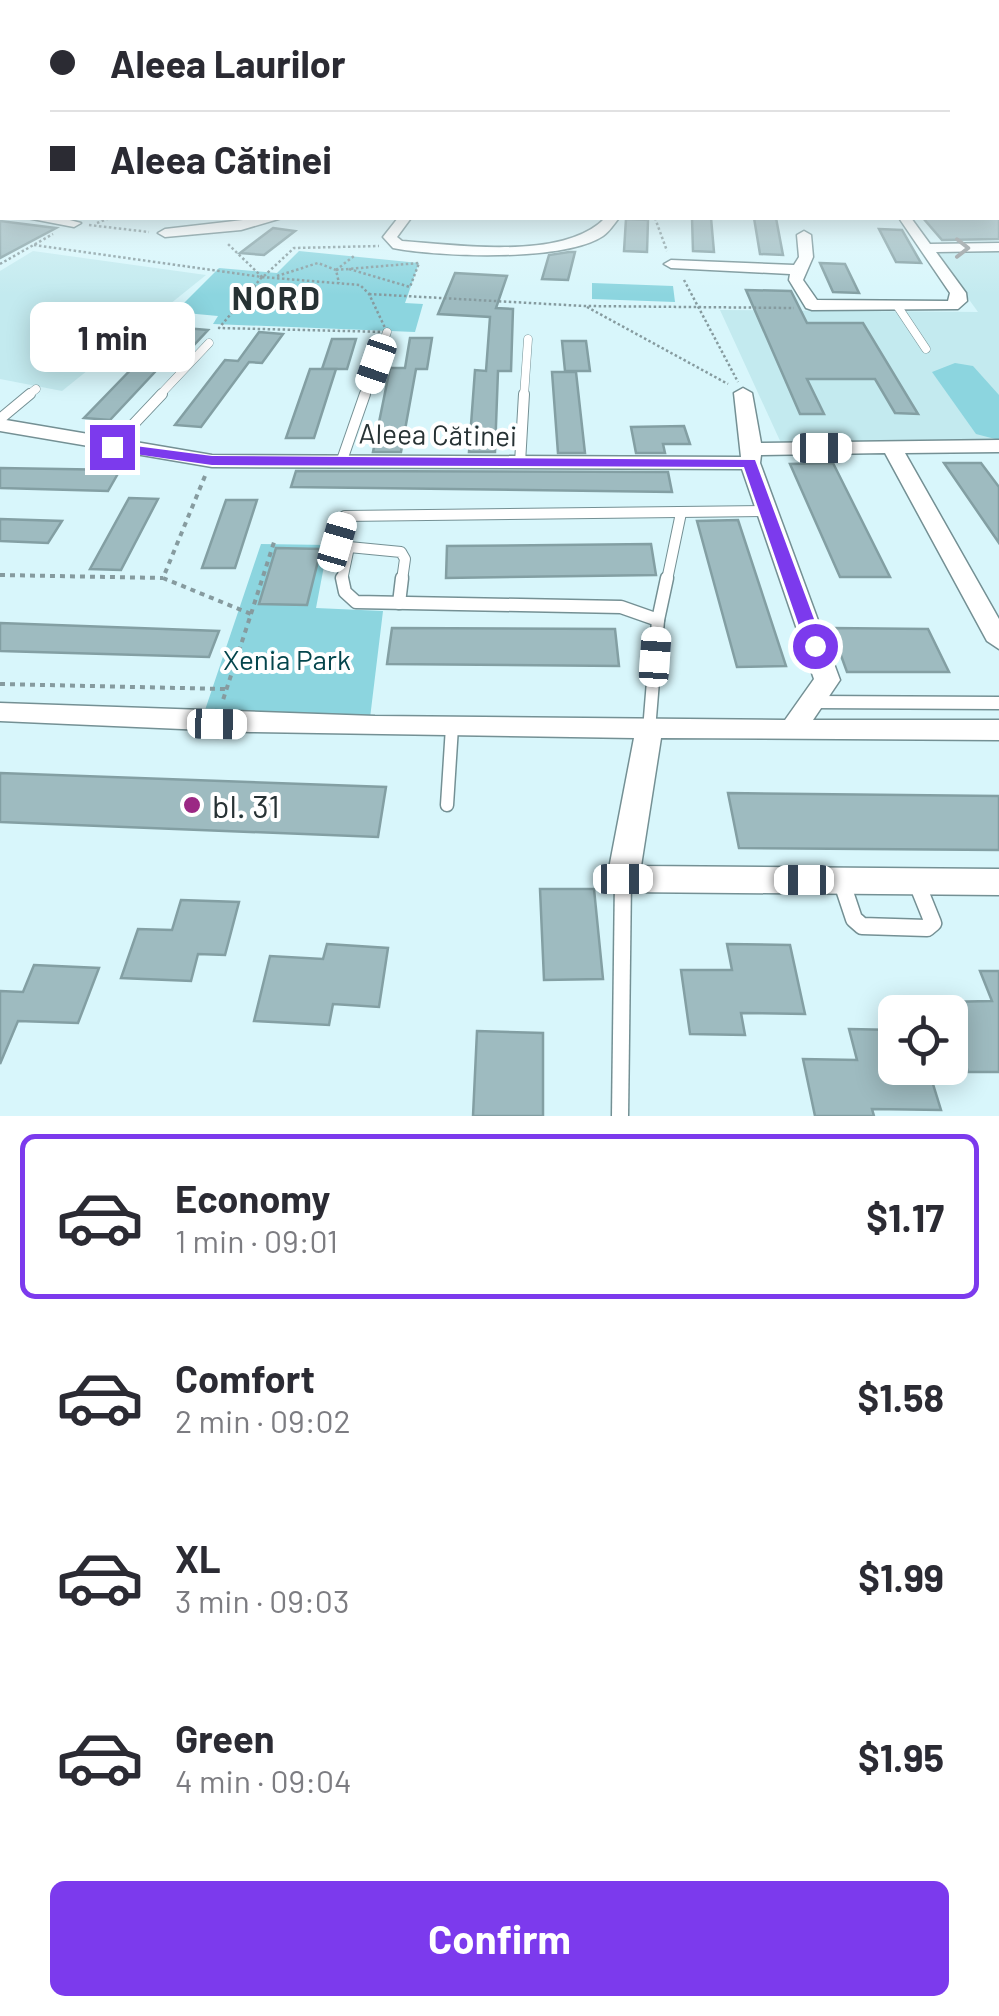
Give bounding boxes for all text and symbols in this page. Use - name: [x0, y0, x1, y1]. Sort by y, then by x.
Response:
- text: Aleea Laurilor: [110, 40, 346, 86]
- text: Aleea Cătinei: [110, 136, 332, 182]
- one-way arrow: [955, 237, 971, 258]
- district label: NORD: [232, 278, 322, 316]
- callout: 1 min: [29, 302, 194, 372]
- text: 1 min: [77, 318, 148, 356]
- car: [352, 331, 400, 397]
- street label: Aleea Cătinei: [358, 416, 518, 452]
- route end: [90, 425, 135, 470]
- car: [792, 433, 852, 463]
- car: [314, 509, 360, 575]
- route start: [793, 624, 838, 669]
- car: [638, 626, 672, 688]
- park label: Xenia Park: [223, 642, 351, 676]
- car: [187, 708, 247, 740]
- place label: bl. 31: [212, 786, 280, 824]
- marker: bl. 31: [181, 794, 203, 816]
- car: [593, 864, 653, 894]
- car: [774, 865, 834, 895]
- map controls: [878, 995, 968, 1085]
- button: locate: [878, 995, 968, 1085]
- icon: car: [55, 1172, 145, 1262]
- text: Economy: [175, 1175, 330, 1221]
- text: $1.17: [866, 1194, 944, 1240]
- text: 1 min · 09:01: [175, 1221, 338, 1259]
- icon: car: [55, 1352, 145, 1442]
- text: Comfort: [175, 1355, 315, 1401]
- text: $1.58: [858, 1374, 944, 1420]
- text: 2 min · 09:02: [175, 1401, 351, 1439]
- icon: car: [55, 1532, 145, 1622]
- text: XL: [175, 1535, 221, 1581]
- text: $1.99: [858, 1554, 944, 1600]
- text: 3 min · 09:03: [175, 1581, 349, 1619]
- icon: car: [55, 1712, 145, 1802]
- text: Green: [175, 1715, 275, 1761]
- text: $1.95: [858, 1734, 944, 1780]
- text: 4 min · 09:04: [175, 1761, 352, 1799]
- button: Confirm: [50, 1881, 949, 1996]

